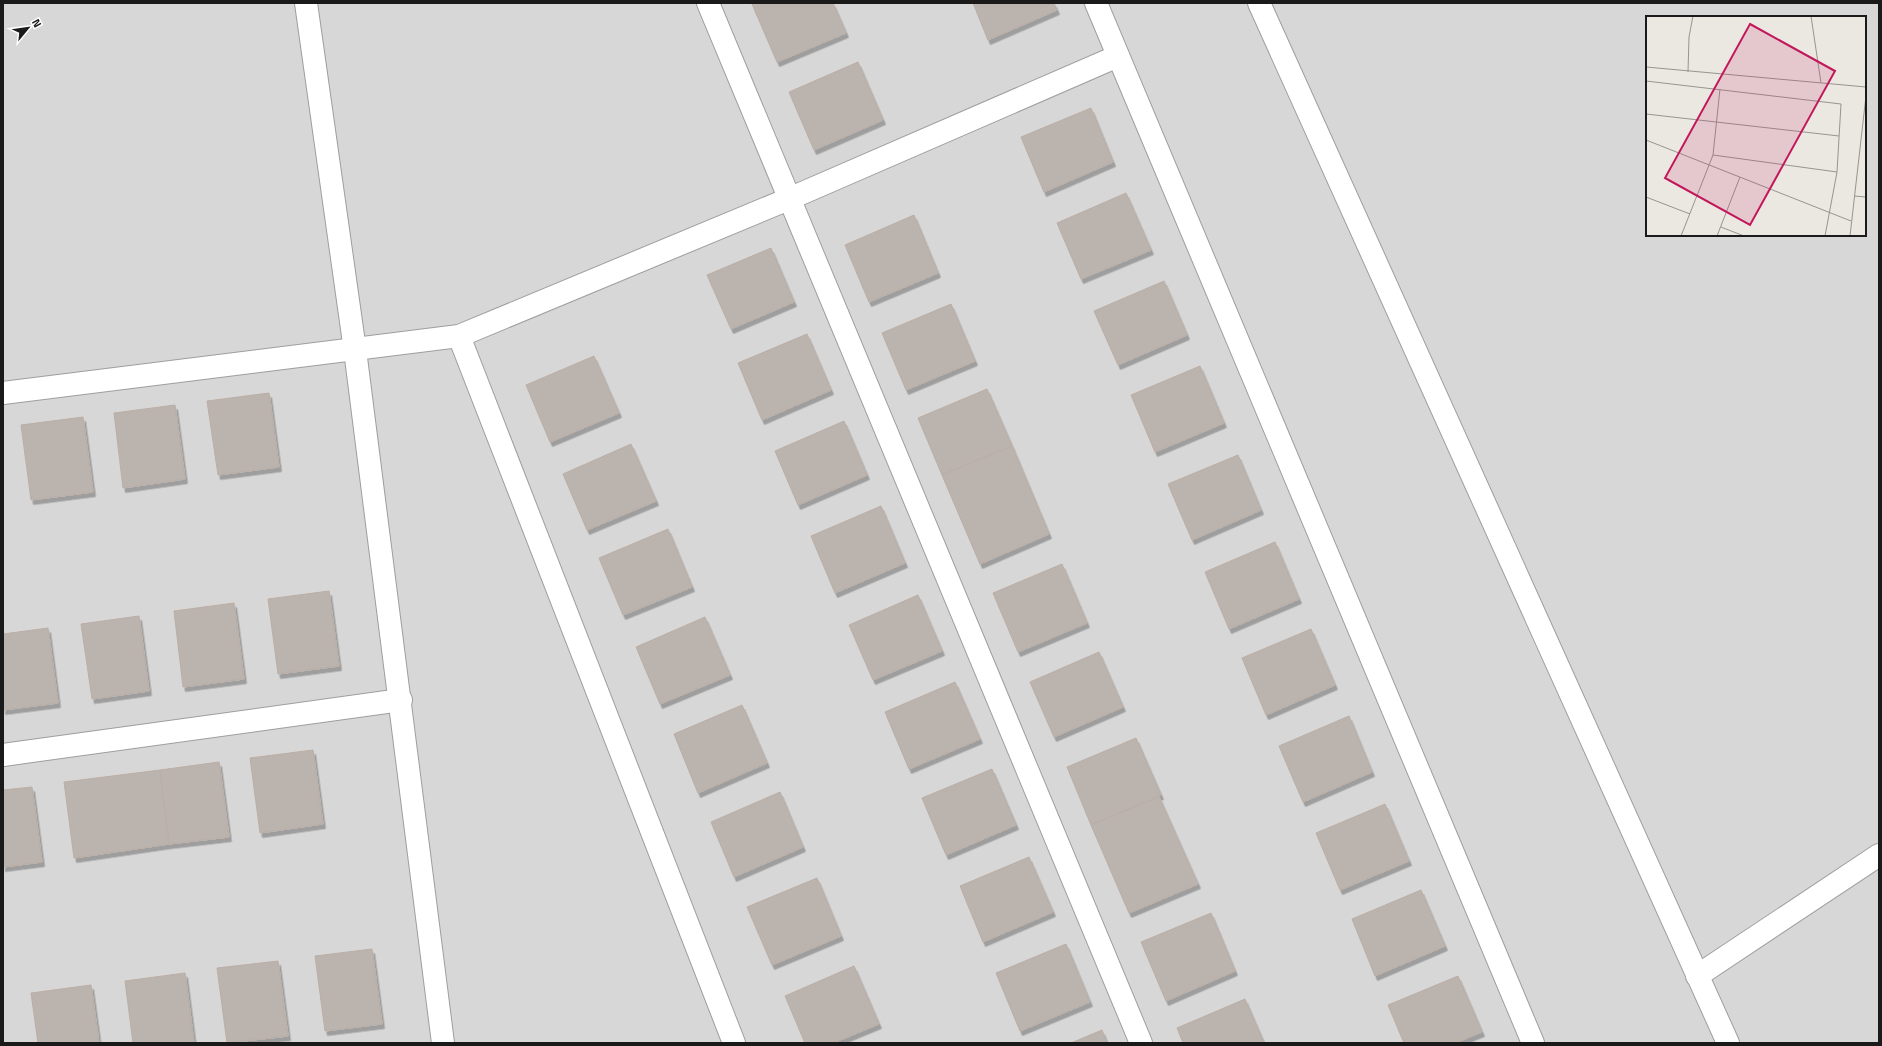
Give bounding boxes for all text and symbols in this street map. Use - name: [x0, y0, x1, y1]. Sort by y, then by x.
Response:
- north arrow: [8, 8, 48, 48]
- text: N: [28, 16, 46, 30]
- inset map: [1646, 16, 1866, 236]

